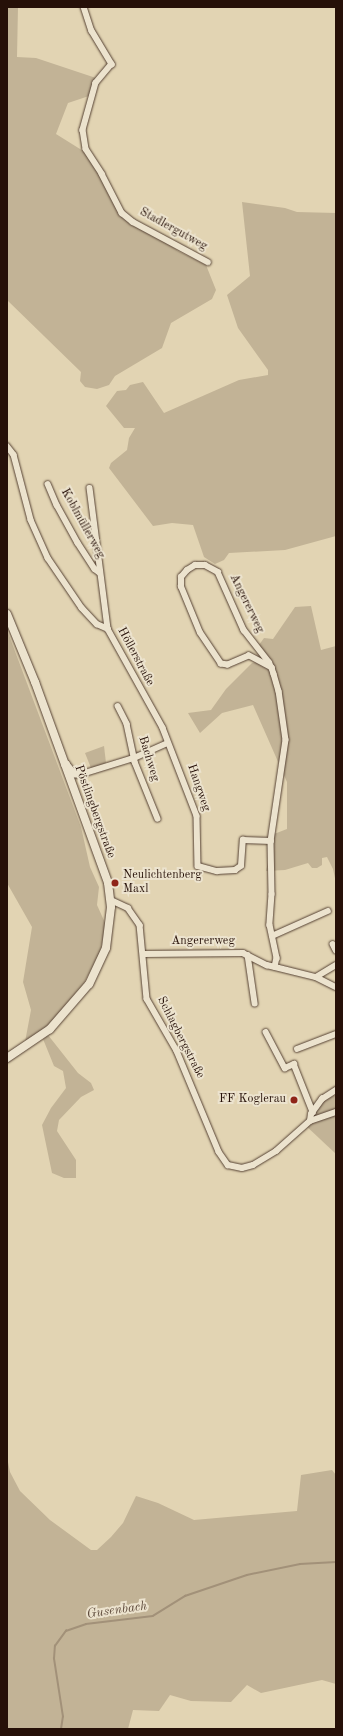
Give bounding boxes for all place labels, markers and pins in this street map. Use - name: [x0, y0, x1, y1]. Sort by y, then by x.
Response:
- place label: Neulichtenberg Maxl: [123, 869, 202, 897]
- marker: Neulichtenberg Maxl: [110, 878, 120, 888]
- place label: FF Koglerau: [219, 1093, 286, 1107]
- marker: FF Koglerau: [289, 1095, 299, 1105]

